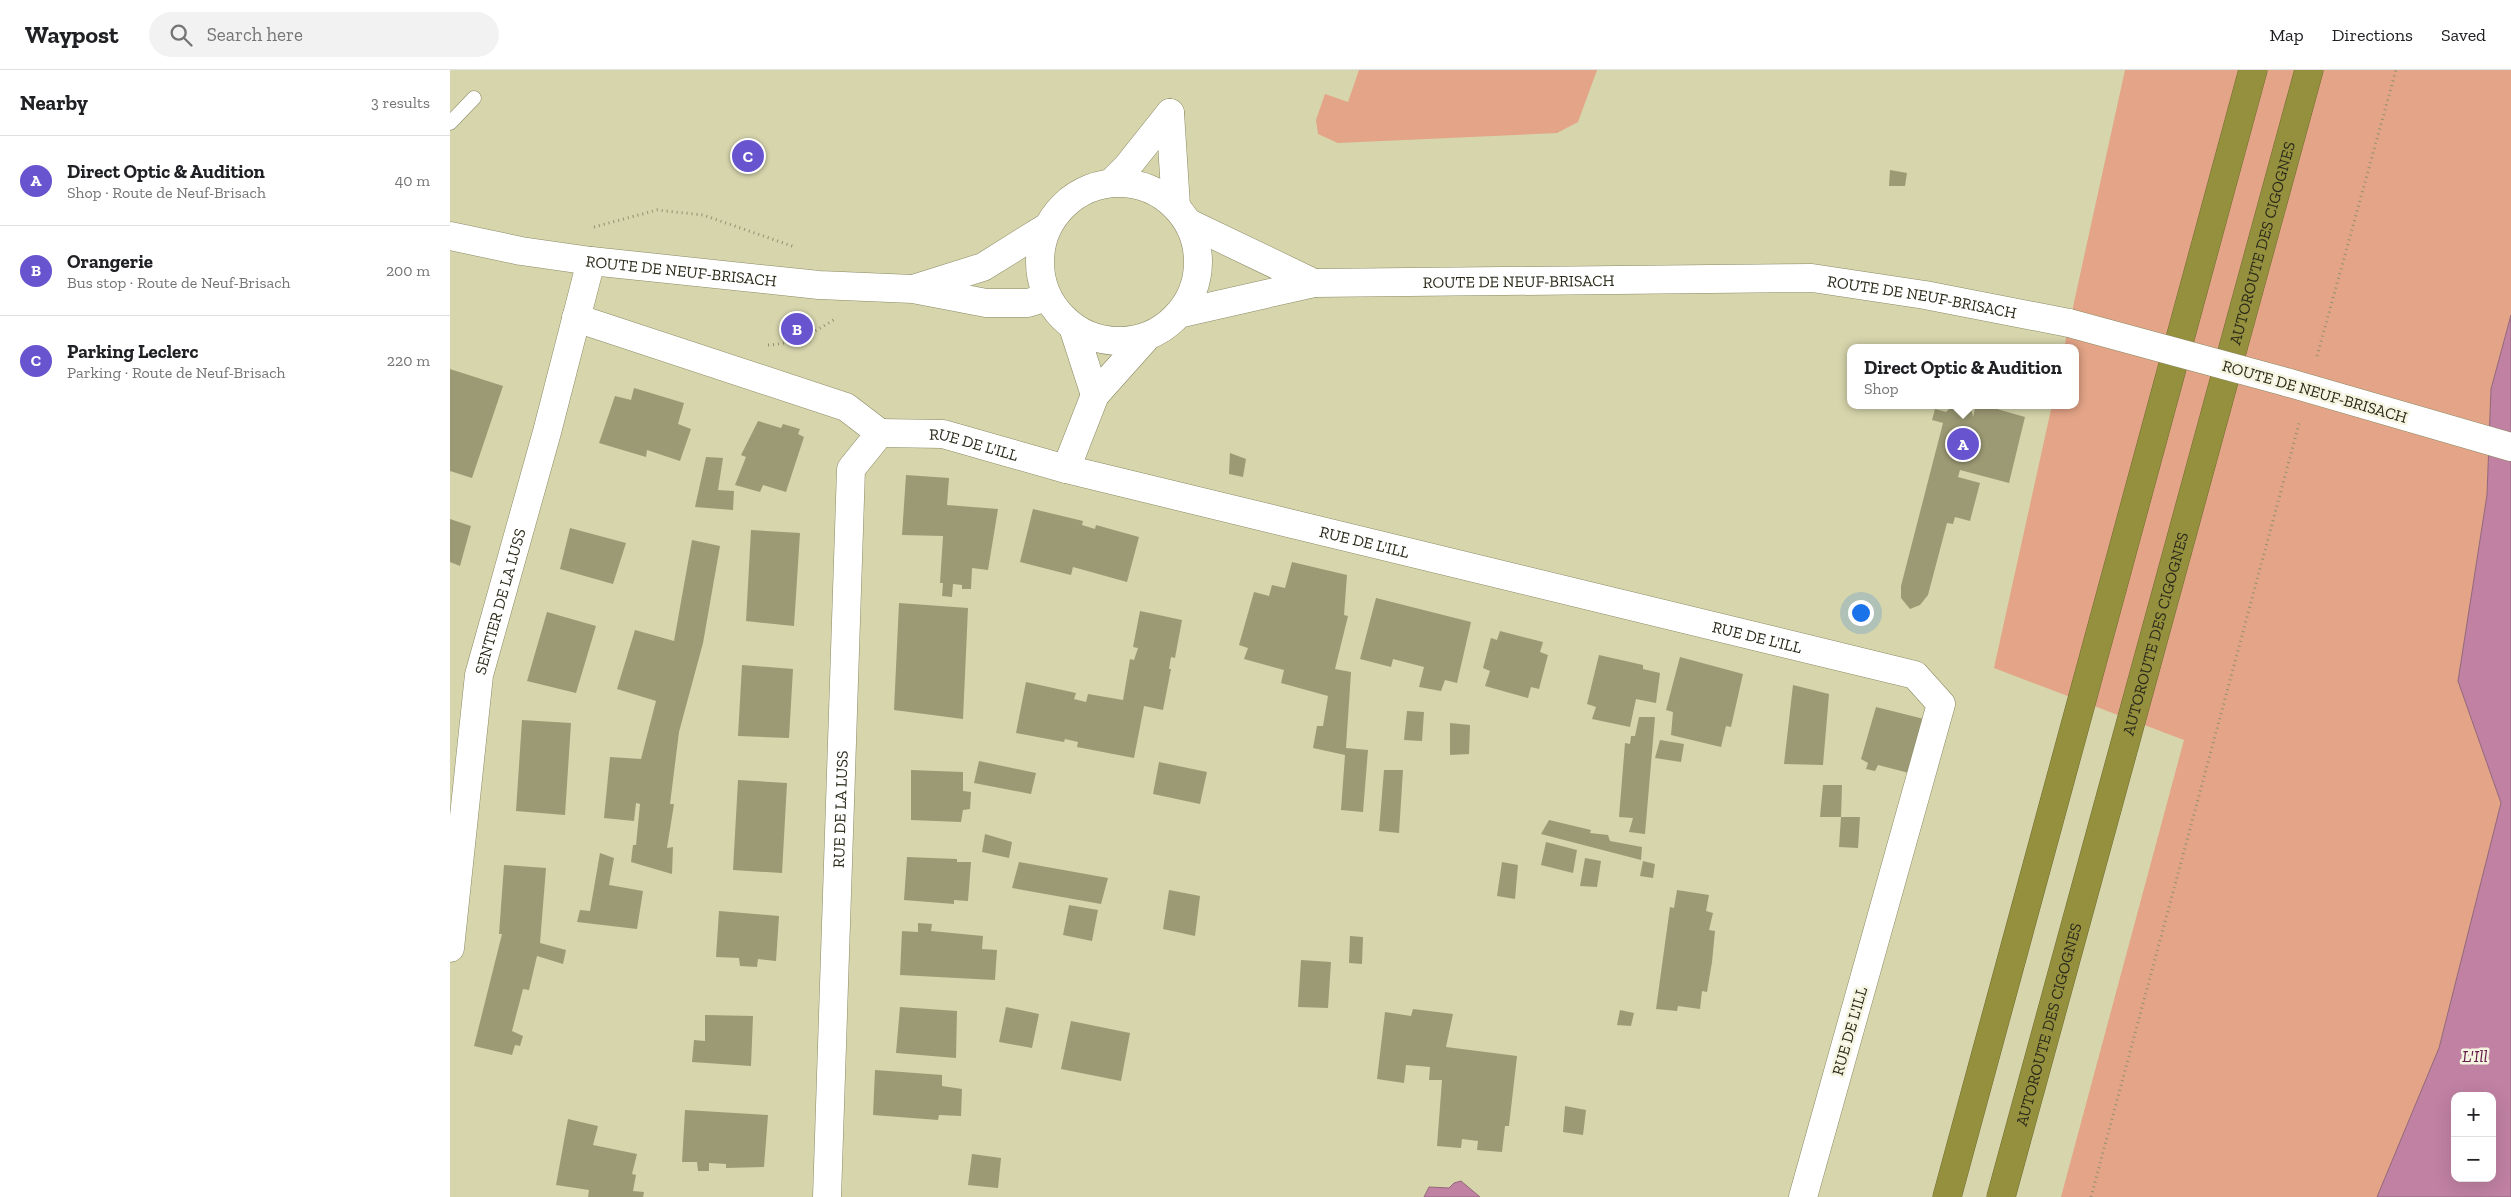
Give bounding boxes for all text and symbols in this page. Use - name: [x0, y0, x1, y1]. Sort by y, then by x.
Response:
- search box: [149, 12, 499, 57]
- text: Waypost: [25, 20, 119, 49]
- icon: search: [167, 21, 195, 49]
- text: Search here: [207, 23, 303, 46]
- text: Map: [2269, 24, 2304, 46]
- text: Directions: [2332, 24, 2413, 46]
- text: Saved: [2441, 24, 2486, 46]
- text: Nearby: [20, 90, 88, 115]
- text: 3 results: [371, 93, 430, 112]
- pin: C: [732, 137, 764, 175]
- street label: AUTOROUTE DES CIGOGNES: [2225, 139, 2299, 347]
- text: Direct Optic & Audition: [67, 160, 265, 183]
- text: A: [31, 171, 42, 190]
- text: 40 m: [395, 171, 430, 190]
- text: Shop · Route de Neuf-Brisach: [67, 183, 266, 202]
- text: Orangerie: [67, 250, 153, 273]
- street label: ROUTE DE NEUF-BRISACH: [584, 251, 778, 290]
- text: B: [31, 261, 41, 280]
- text: 200 m: [386, 261, 430, 280]
- street label: ROUTE DE NEUF-BRISACH: [1423, 271, 1615, 292]
- street label: ROUTE DE NEUF-BRISACH: [1826, 271, 2018, 323]
- text: Bus stop · Route de Neuf-Brisach: [67, 273, 291, 292]
- pin: B: [781, 310, 813, 348]
- text: Parking Leclerc: [67, 340, 199, 363]
- popup: [1847, 344, 2079, 409]
- text: C: [31, 351, 41, 370]
- text: 220 m: [387, 351, 430, 370]
- text: Direct Optic & Audition: [1864, 356, 2062, 379]
- street label: ROUTE DE NEUF-BRISACH: [2220, 356, 2410, 427]
- text: Parking · Route de Neuf-Brisach: [67, 363, 286, 382]
- text: Shop: [1864, 379, 1899, 398]
- street label: RUE DE L'ILL: [929, 424, 1021, 465]
- pin: A: [1947, 425, 1979, 463]
- street label: RUE DE L'ILL: [1318, 522, 1411, 562]
- street label: SENTIER DE LA LUSS: [471, 526, 530, 677]
- street label: AUTOROUTE DES CIGOGNES: [2119, 530, 2192, 737]
- your location: [1848, 600, 1874, 626]
- street label: RUE DE L'ILL: [1710, 617, 1804, 657]
- street label: RUE DE LA LUSS: [829, 750, 852, 868]
- street label: AUTOROUTE DES CIGOGNES: [2012, 921, 2085, 1128]
- street label: RUE DE L'ILL: [1828, 984, 1871, 1078]
- water label: L'Ill: [2462, 1045, 2488, 1067]
- map controls: [2451, 1092, 2496, 1182]
- button: +: [2451, 1092, 2496, 1137]
- button: −: [2451, 1137, 2496, 1182]

